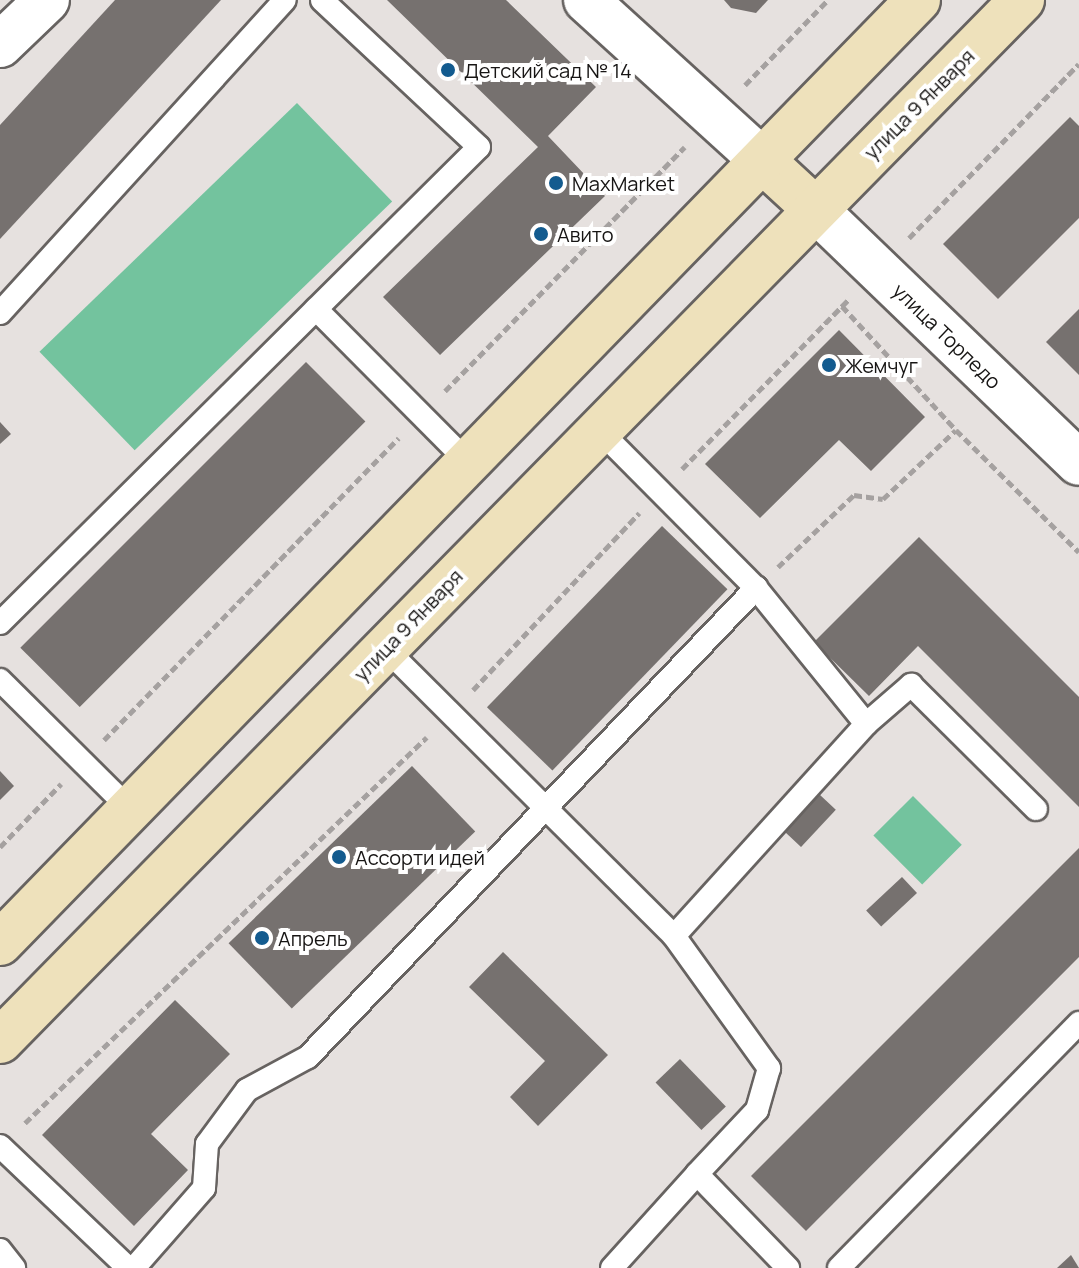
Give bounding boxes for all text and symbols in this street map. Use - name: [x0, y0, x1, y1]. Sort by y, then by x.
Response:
- street label: улица 9 Января: [859, 44, 979, 164]
- place label: Детский сад № 14: [464, 58, 632, 82]
- marker: Детский сад № 14: [439, 61, 457, 79]
- place label: MaxMarket: [572, 171, 675, 195]
- marker: MaxMarket: [547, 174, 565, 192]
- place label: Авито: [557, 222, 614, 246]
- marker: Авито: [532, 225, 550, 243]
- street label: улица Торпедо: [888, 278, 1006, 394]
- place label: Жемчуг: [845, 353, 918, 377]
- marker: Жемчуг: [820, 356, 838, 374]
- street label: улица 9 Января: [349, 564, 467, 686]
- place label: Ассорти идей: [355, 845, 485, 869]
- marker: Ассорти идей: [330, 848, 348, 866]
- place label: Апрель: [278, 926, 348, 950]
- marker: Апрель: [253, 929, 271, 947]

